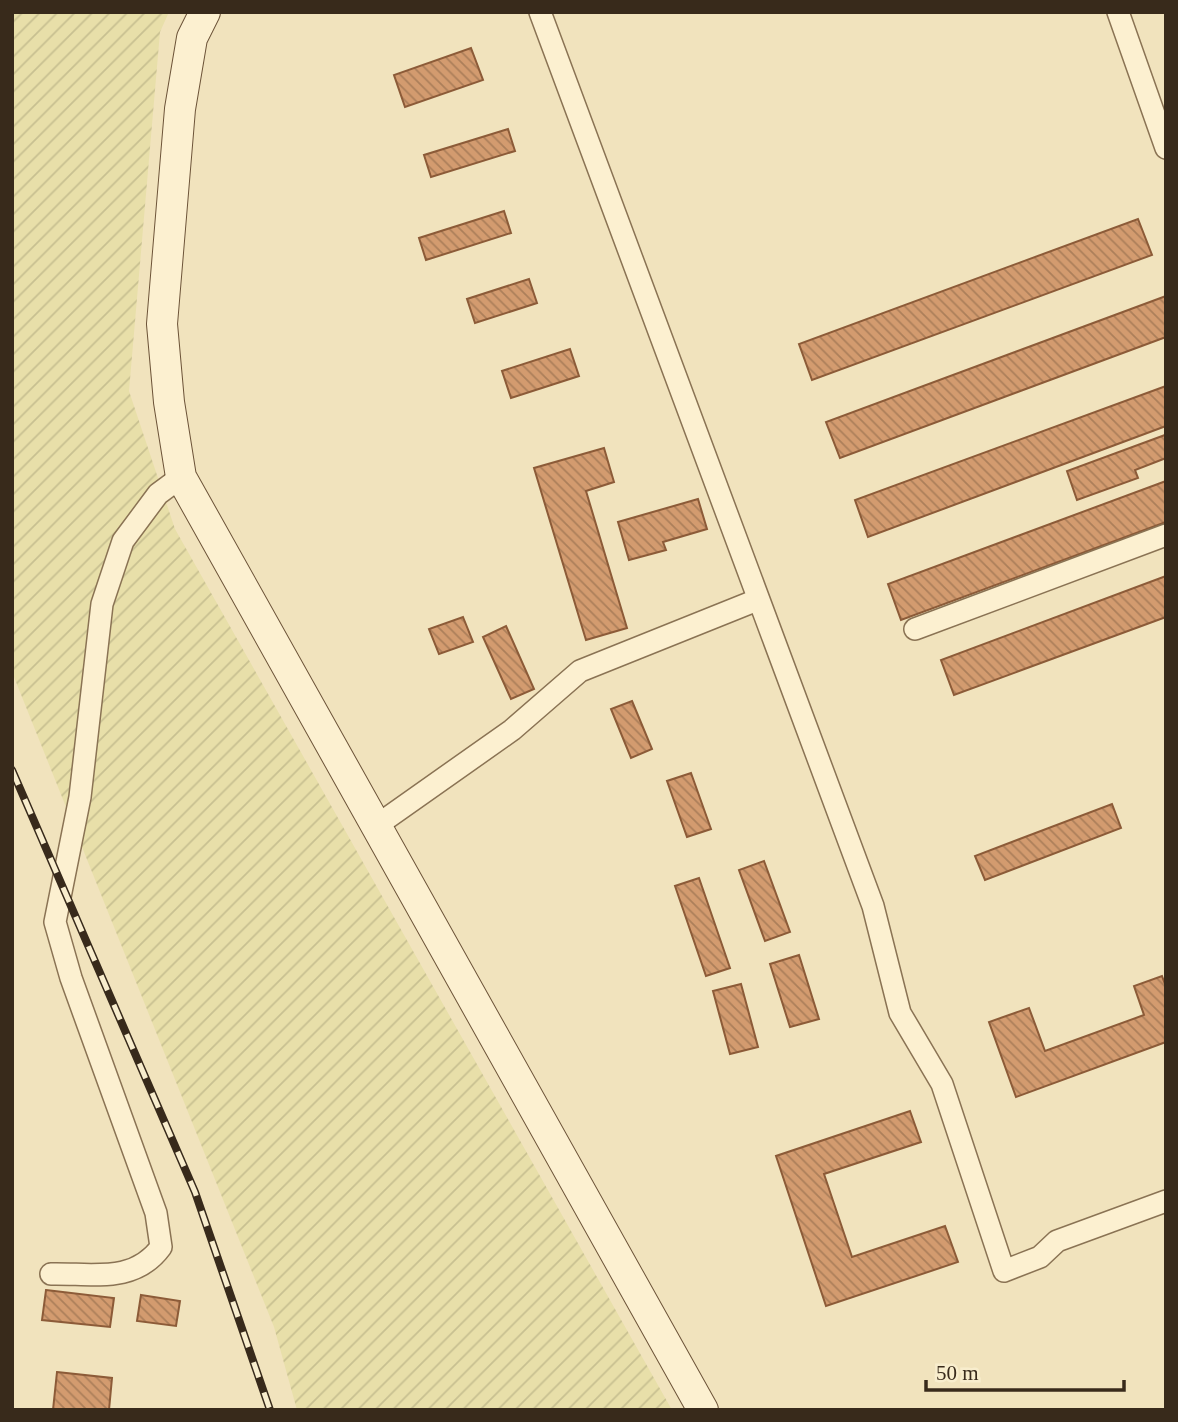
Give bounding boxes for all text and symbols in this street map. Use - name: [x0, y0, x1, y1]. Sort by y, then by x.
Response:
- scale bar: [926, 1348, 1124, 1392]
- text: 50 m: [936, 1361, 979, 1385]

